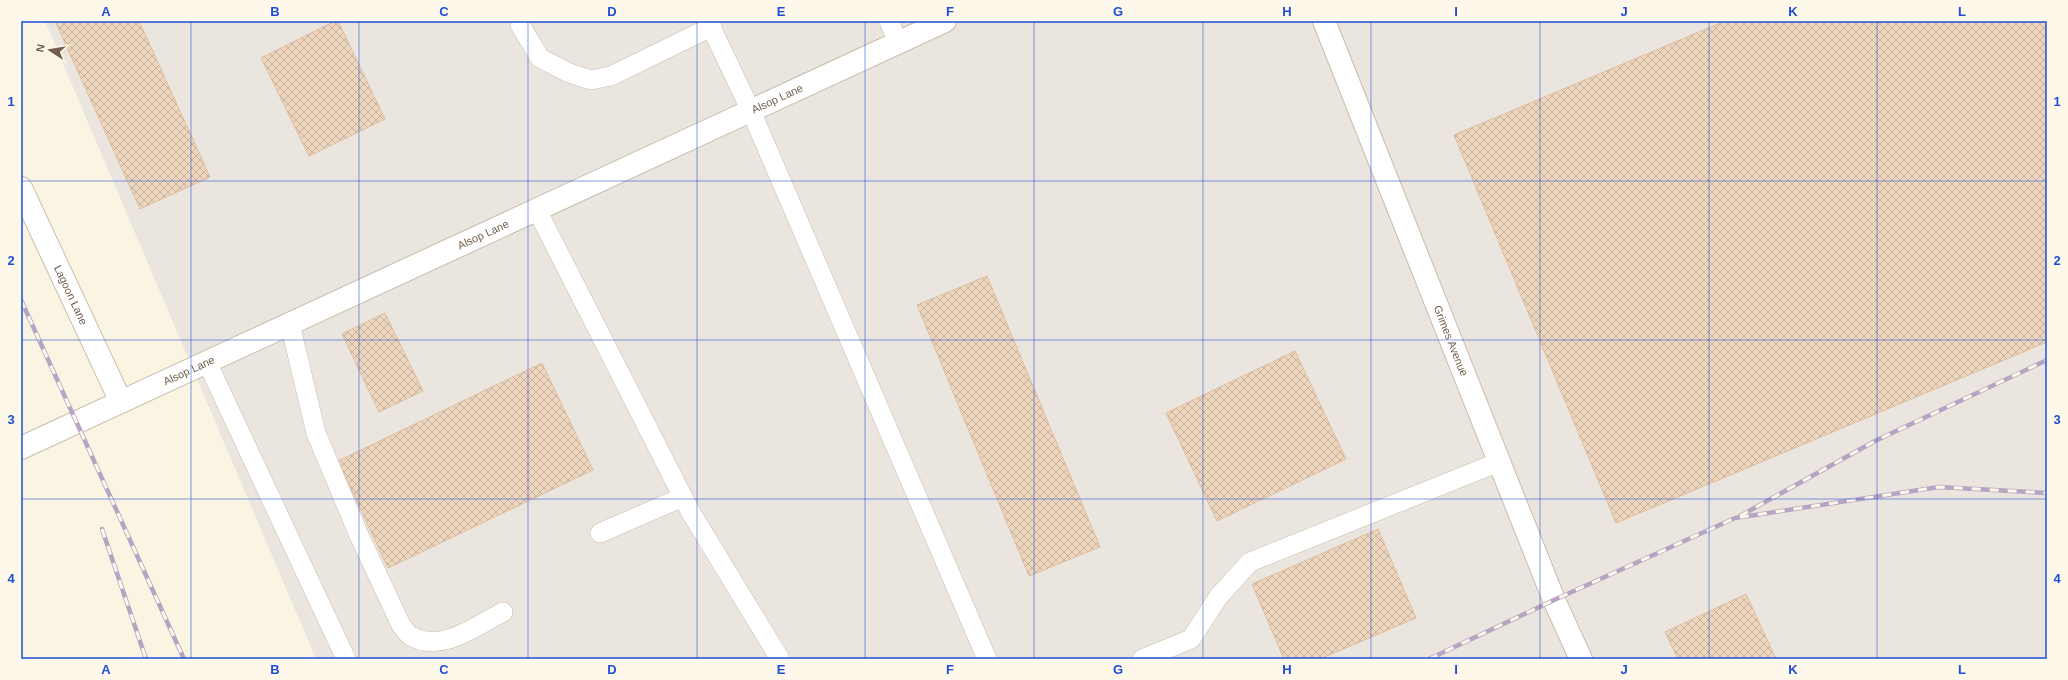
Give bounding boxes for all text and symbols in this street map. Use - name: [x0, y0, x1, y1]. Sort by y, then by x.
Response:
- text: A: [101, 4, 111, 19]
- text: B: [270, 4, 280, 19]
- text: C: [439, 4, 449, 19]
- text: D: [607, 4, 617, 19]
- text: E: [777, 4, 786, 19]
- text: F: [946, 4, 954, 19]
- text: G: [1113, 4, 1123, 19]
- text: H: [1282, 4, 1292, 19]
- text: I: [1454, 4, 1458, 19]
- text: J: [1620, 4, 1628, 19]
- text: K: [1788, 4, 1798, 19]
- text: L: [1958, 4, 1966, 19]
- north arrow: [30, 30, 70, 70]
- text: N: [34, 43, 47, 53]
- street label: Alsop Lane: [750, 82, 805, 116]
- text: 1: [7, 94, 15, 109]
- text: 1: [2053, 94, 2061, 109]
- street label: Alsop Lane: [456, 217, 511, 251]
- text: 2: [7, 253, 15, 268]
- text: 2: [2053, 253, 2061, 268]
- street label: Lagoon Lane: [52, 263, 90, 327]
- street label: Grimes Avenue: [1432, 304, 1470, 378]
- street label: Alsop Lane: [161, 353, 216, 387]
- text: 3: [7, 412, 15, 427]
- text: 3: [2053, 412, 2061, 427]
- text: 4: [7, 571, 15, 586]
- text: 4: [2053, 571, 2061, 586]
- text: A: [101, 662, 111, 677]
- text: B: [270, 662, 280, 677]
- text: C: [439, 662, 449, 677]
- text: D: [607, 662, 617, 677]
- text: E: [777, 662, 786, 677]
- text: F: [946, 662, 954, 677]
- text: G: [1113, 662, 1123, 677]
- text: H: [1282, 662, 1292, 677]
- text: I: [1454, 662, 1458, 677]
- text: J: [1620, 662, 1628, 677]
- text: K: [1788, 662, 1798, 677]
- text: L: [1958, 662, 1966, 677]

